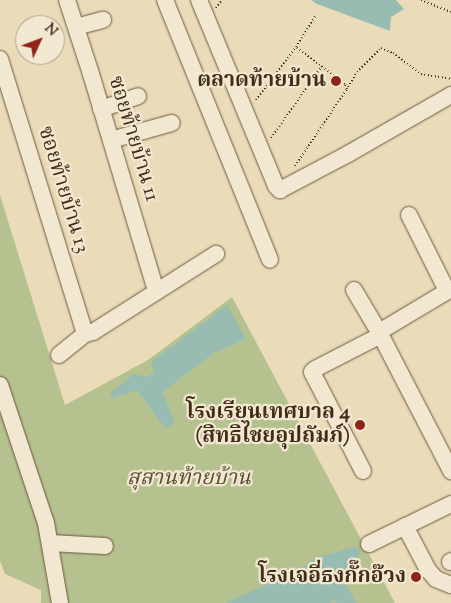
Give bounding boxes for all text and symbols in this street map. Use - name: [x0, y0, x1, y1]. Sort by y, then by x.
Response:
- north arrow: [15, 15, 65, 65]
- text: N: [39, 20, 61, 41]
- place label: ตลาดท้ายบ้าน: [197, 68, 326, 94]
- street label: ซอยท้ายบ้าน 11: [102, 73, 164, 205]
- marker: ตลาดท้ายบ้าน: [330, 75, 342, 87]
- street label: ซอยท้ายบ้าน 13: [32, 123, 94, 257]
- place label: โรงเรียนเทศบาล 4 (สิทธิไชยอุปถัมภ์): [186, 400, 350, 450]
- marker: โรงเรียนเทศบาล 4 (สิทธิไชยอุปถัมภ์): [354, 419, 366, 431]
- park label: สุสานท้ายบ้าน: [127, 466, 251, 492]
- place label: โรงเจอี่ธงกั๊กอ๊วง: [258, 564, 406, 590]
- marker: โรงเจอี่ธงกั๊กอ๊วง: [410, 571, 422, 583]

